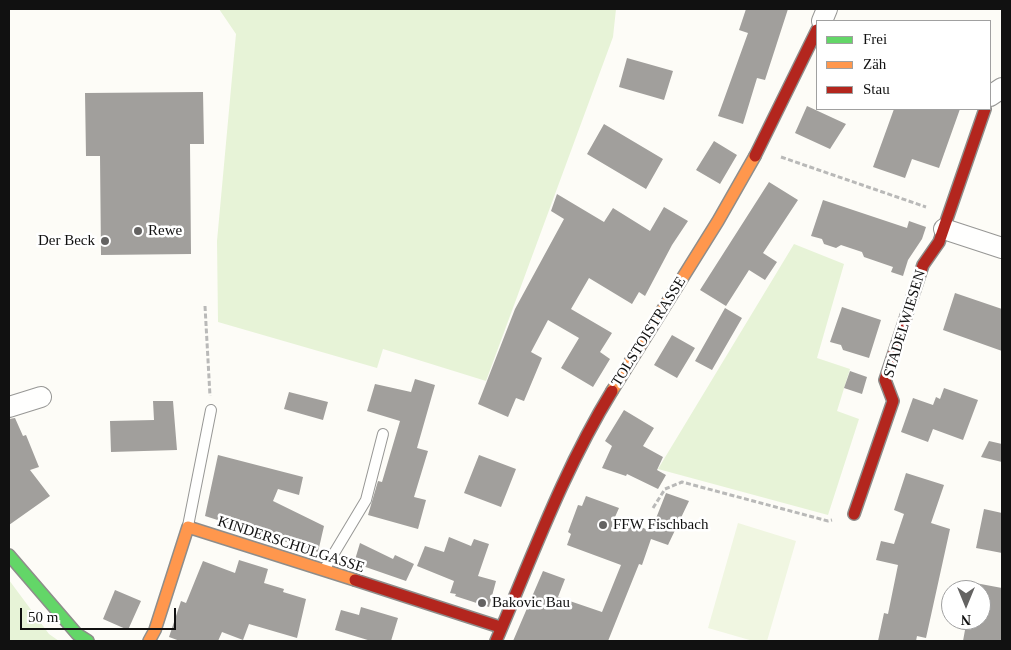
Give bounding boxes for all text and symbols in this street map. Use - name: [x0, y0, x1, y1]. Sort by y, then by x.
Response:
- legend: [816, 20, 991, 110]
- text: Frei: [863, 31, 887, 47]
- text: Zäh: [863, 56, 886, 72]
- text: Stau: [863, 81, 890, 97]
- place label: Rewe: [148, 222, 182, 240]
- marker: Rewe: [132, 225, 144, 237]
- place label: Der Beck: [38, 232, 95, 250]
- marker: Der Beck: [99, 235, 111, 247]
- street label: STADELWIESEN: [880, 268, 930, 380]
- street label: TOLSTOISTRASSE: [608, 274, 690, 390]
- street label: KINDERSCHULGASSE: [215, 513, 367, 577]
- place label: FFW Fischbach: [613, 516, 708, 534]
- marker: FFW Fischbach: [597, 519, 609, 531]
- north arrow: [941, 580, 991, 630]
- place label: Bakovic Bau: [492, 594, 570, 612]
- marker: Bakovic Bau: [476, 597, 488, 609]
- scale bar: [22, 598, 179, 630]
- text: 50 m: [28, 609, 58, 625]
- text: N: [961, 612, 971, 627]

